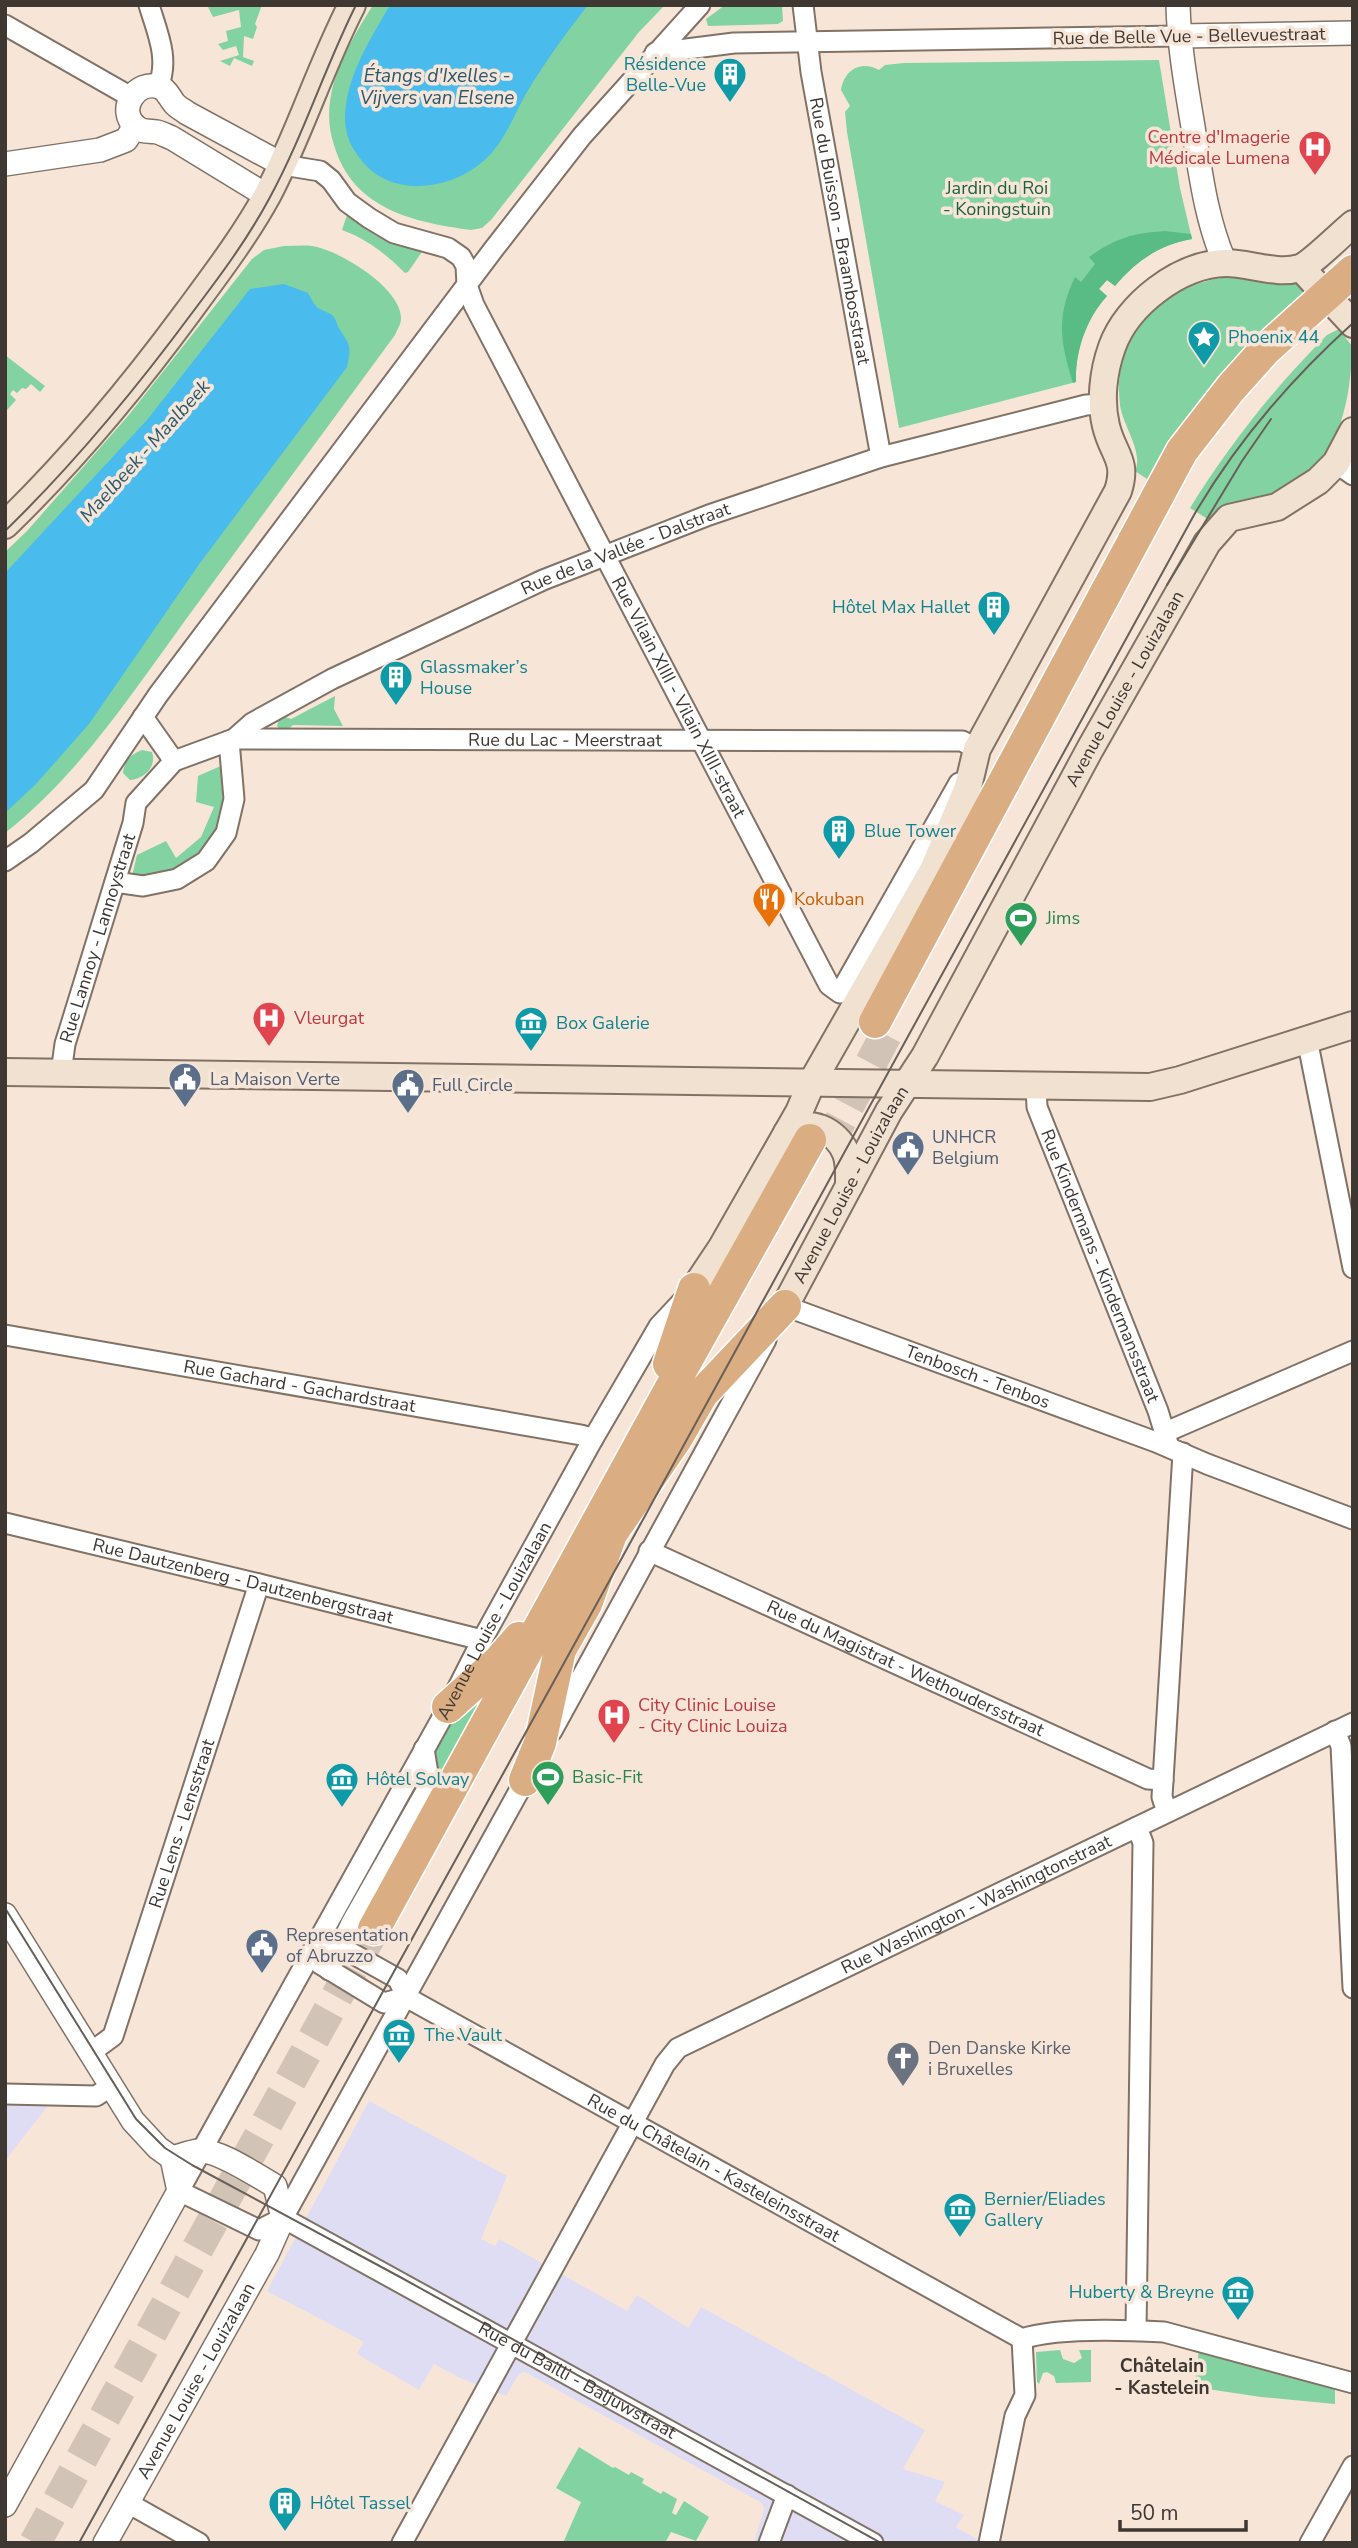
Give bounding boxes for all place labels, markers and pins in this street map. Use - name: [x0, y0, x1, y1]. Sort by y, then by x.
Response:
- place label: Résidence Belle-Vue: [624, 52, 706, 97]
- building icon: Résidence Belle-Vue: [711, 55, 749, 104]
- place label: Centre d'Imagerie Médicale Lumena: [1148, 125, 1290, 170]
- hospital icon: Centre d'Imagerie Médicale Lumena: [1296, 128, 1334, 177]
- place icon: Phoenix 44: [1185, 318, 1223, 367]
- place label: Phoenix 44: [1228, 325, 1319, 349]
- building icon: Hôtel Max Hallet: [975, 588, 1013, 637]
- place label: Hôtel Max Hallet: [832, 595, 971, 619]
- place label: Glassmaker’s House: [420, 655, 528, 700]
- building icon: Glassmaker’s House: [377, 658, 415, 707]
- building icon: Blue Tower: [820, 812, 858, 861]
- place label: Blue Tower: [864, 819, 957, 843]
- restaurant icon: Kokuban: [750, 880, 788, 929]
- place label: Kokuban: [794, 887, 864, 911]
- sports icon: Jims: [1002, 899, 1040, 948]
- place label: Jims: [1045, 906, 1080, 930]
- hospital icon: Vleurgat: [250, 999, 288, 1048]
- museum icon: Box Galerie: [512, 1004, 550, 1053]
- place label: Vleurgat: [293, 1006, 365, 1030]
- place label: Box Galerie: [556, 1011, 650, 1035]
- public building icon: La Maison Verte: [166, 1060, 204, 1109]
- public building icon: Full Circle: [389, 1066, 427, 1115]
- place label: La Maison Verte: [210, 1067, 340, 1091]
- place label: Full Circle: [432, 1073, 513, 1097]
- place label: UNHCR Belgium: [932, 1125, 999, 1170]
- public building icon: UNHCR Belgium: [889, 1128, 927, 1177]
- place label: City Clinic Louise - City Clinic Louiza: [638, 1693, 788, 1738]
- hospital icon: City Clinic Louise - City Clinic Louiza: [595, 1696, 633, 1745]
- sports icon: Basic-Fit: [529, 1758, 567, 1807]
- museum icon: Hôtel Solvay: [323, 1760, 361, 1809]
- place label: Basic-Fit: [572, 1765, 643, 1789]
- place label: Hôtel Solvay: [366, 1767, 470, 1791]
- place label: Representation of Abruzzo: [286, 1923, 409, 1968]
- public building icon: Representation of Abruzzo: [243, 1926, 281, 1975]
- museum icon: The Vault: [380, 2016, 418, 2065]
- place label: The Vault: [424, 2023, 502, 2047]
- place label: Den Danske Kirke i Bruxelles: [928, 2036, 1071, 2081]
- church icon: Den Danske Kirke i Bruxelles: [884, 2039, 922, 2088]
- place label: Bernier/Eliades Gallery: [984, 2187, 1106, 2232]
- museum icon: Bernier/Eliades Gallery: [941, 2190, 979, 2239]
- museum icon: Huberty & Breyne: [1219, 2273, 1257, 2322]
- place label: Huberty & Breyne: [1069, 2280, 1214, 2304]
- building icon: Hôtel Tassel: [266, 2484, 304, 2533]
- place label: Hôtel Tassel: [310, 2491, 411, 2515]

